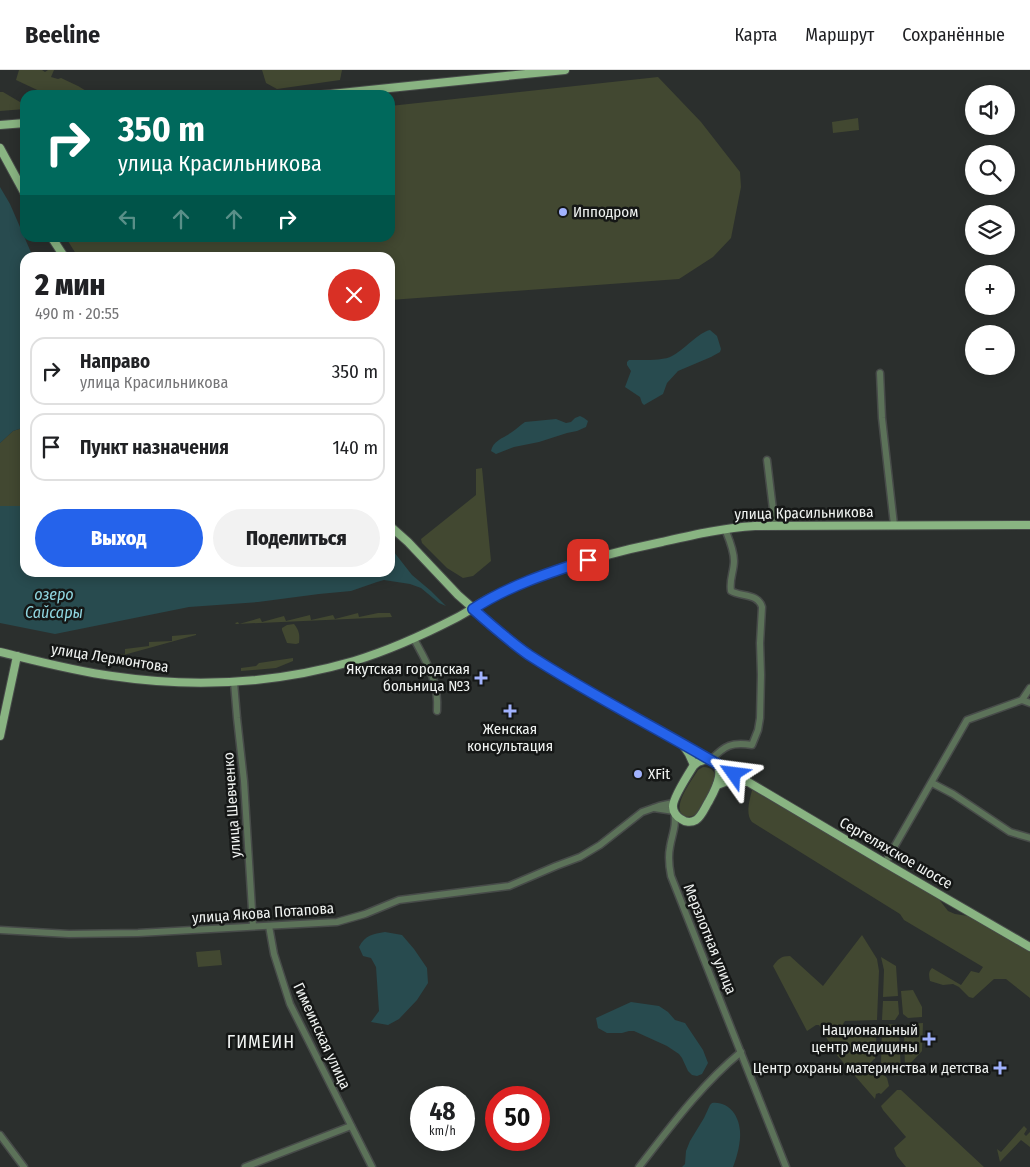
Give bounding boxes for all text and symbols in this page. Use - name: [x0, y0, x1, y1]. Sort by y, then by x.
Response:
- text: Beeline: [25, 21, 100, 49]
- text: Карта: [734, 24, 777, 46]
- text: Маршрут: [805, 24, 874, 46]
- text: Сохранённые: [902, 24, 1005, 46]
- map controls: [965, 85, 1015, 375]
- button: sound: [965, 85, 1015, 135]
- text: 350 m: [118, 108, 205, 150]
- icon: right: [35, 110, 100, 175]
- button: search: [965, 145, 1015, 195]
- text: улица Красильникова: [118, 150, 322, 177]
- place label: Ипподром: [573, 203, 638, 221]
- icon: left: [114, 205, 142, 233]
- icon: ahead: [167, 205, 195, 233]
- icon: ahead: [220, 205, 248, 233]
- icon: right: [273, 205, 301, 233]
- button: layers: [965, 205, 1015, 255]
- marker: Ипподром: [557, 206, 569, 218]
- button: +: [965, 265, 1015, 315]
- text: 2 мин: [35, 267, 105, 303]
- button: close: [328, 269, 380, 321]
- text: 490 m · 20:55: [35, 304, 119, 323]
- button: −: [965, 325, 1015, 375]
- text: Направо: [80, 350, 150, 373]
- icon: right: [37, 357, 65, 385]
- text: 350 m: [332, 360, 378, 383]
- text: улица Красильникова: [80, 373, 228, 392]
- icon: arrive: [37, 433, 65, 461]
- text: Пункт назначения: [80, 436, 229, 459]
- text: 140 m: [332, 436, 378, 459]
- street label: улица Красильникова: [734, 503, 874, 523]
- button: Выход: [35, 509, 203, 567]
- button: Поделиться: [213, 509, 380, 567]
- pin: [567, 539, 609, 581]
- icon: arrive: [574, 546, 602, 574]
- water label: озеро Сайсары: [25, 585, 83, 622]
- street label: улица Лермонтова: [50, 640, 170, 676]
- place label: Якутская городская больница №3: [346, 660, 470, 695]
- marker: Якутская городская больница №3: [474, 671, 488, 685]
- marker: Женская консультация: [503, 704, 517, 718]
- place label: Женская консультация: [467, 720, 553, 755]
- position arrow: [707, 747, 759, 799]
- street label: улица Шевченко: [219, 752, 245, 858]
- place label: XFit: [648, 765, 670, 783]
- marker: XFit: [632, 768, 644, 780]
- street label: Сергеляхское шоссе: [836, 813, 956, 893]
- street label: Мерзлотная улица: [680, 881, 740, 997]
- street label: улица Якова Потапова: [191, 899, 335, 927]
- street label: Гимеинская улица: [289, 980, 355, 1092]
- place label: Национальный центр медицины: [811, 1021, 918, 1056]
- district label: ГИМЕИН: [227, 1031, 295, 1053]
- marker: Национальный центр медицины: [922, 1032, 936, 1046]
- place label: Центр охраны материнства и детства: [753, 1059, 989, 1077]
- marker: Центр охраны материнства и детства: [993, 1061, 1007, 1075]
- speed limit sign: 50: [485, 1086, 550, 1151]
- text: 48: [429, 1097, 456, 1127]
- text: km/h: [429, 1124, 456, 1138]

